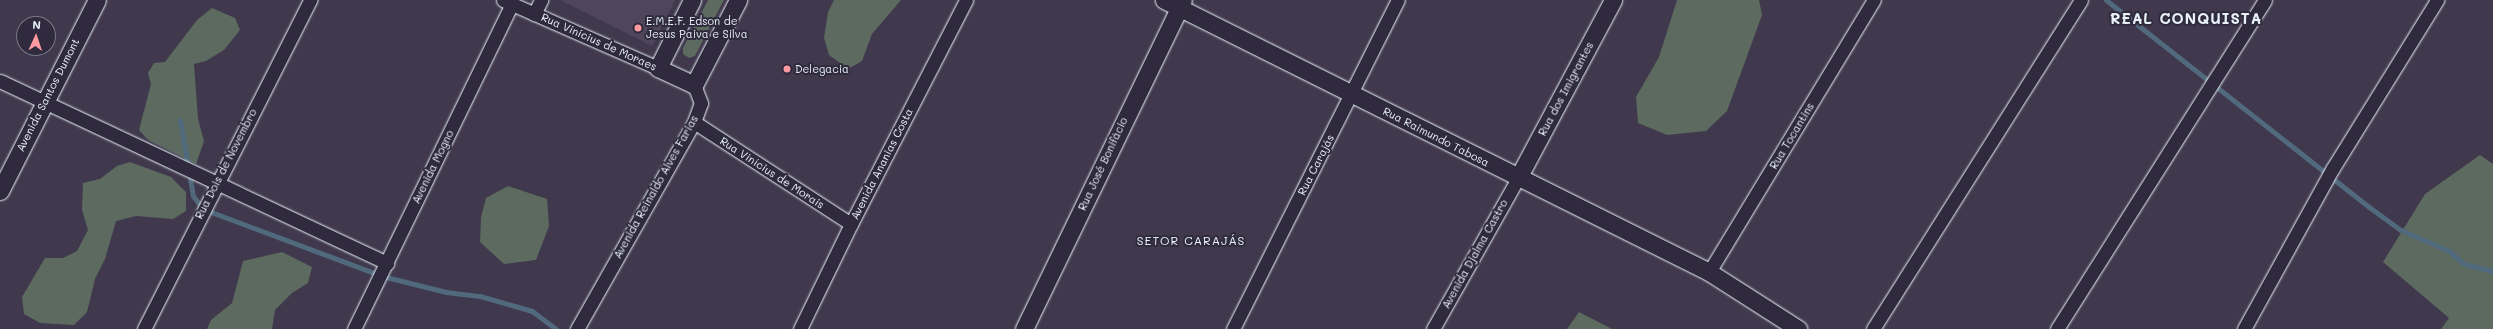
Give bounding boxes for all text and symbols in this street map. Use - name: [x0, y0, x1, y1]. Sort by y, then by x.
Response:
- street label: Rua Vinícius de Moraes: [539, 10, 659, 74]
- district label: REAL CONQUISTA: [2110, 10, 2262, 28]
- place label: E.M.E.F. Edson de Jesus Paiva e Silva: [646, 15, 748, 41]
- north arrow: [16, 16, 56, 56]
- text: N: [32, 17, 41, 32]
- marker: E.M.E.F. Edson de Jesus Paiva e Silva: [633, 23, 643, 33]
- street label: Avenida Santos Dumont: [14, 36, 82, 154]
- street label: Rua dos Imigrantes: [1536, 40, 1596, 138]
- place label: Delegacia: [795, 62, 849, 76]
- marker: Delegacia: [782, 64, 792, 74]
- street label: Rua Tocantins: [1767, 100, 1817, 172]
- street label: Rua Raimundo Tabosa: [1381, 104, 1491, 170]
- street label: Avenida Ananias Costa: [848, 106, 916, 222]
- street label: Rua Dois de Novembro: [192, 107, 260, 221]
- street label: Avenida Reinaldo Alves Farias: [611, 113, 701, 261]
- street label: Rua José Bonifácio: [1076, 115, 1130, 213]
- street label: Avenida Mogno: [409, 128, 457, 206]
- street label: Rua Carajás: [1295, 132, 1337, 198]
- street label: Rua Vinícius de Morais: [717, 134, 827, 212]
- street label: Avenida Djalma Castro: [1439, 197, 1511, 311]
- district label: SETOR CARAJÁS: [1137, 234, 1245, 248]

